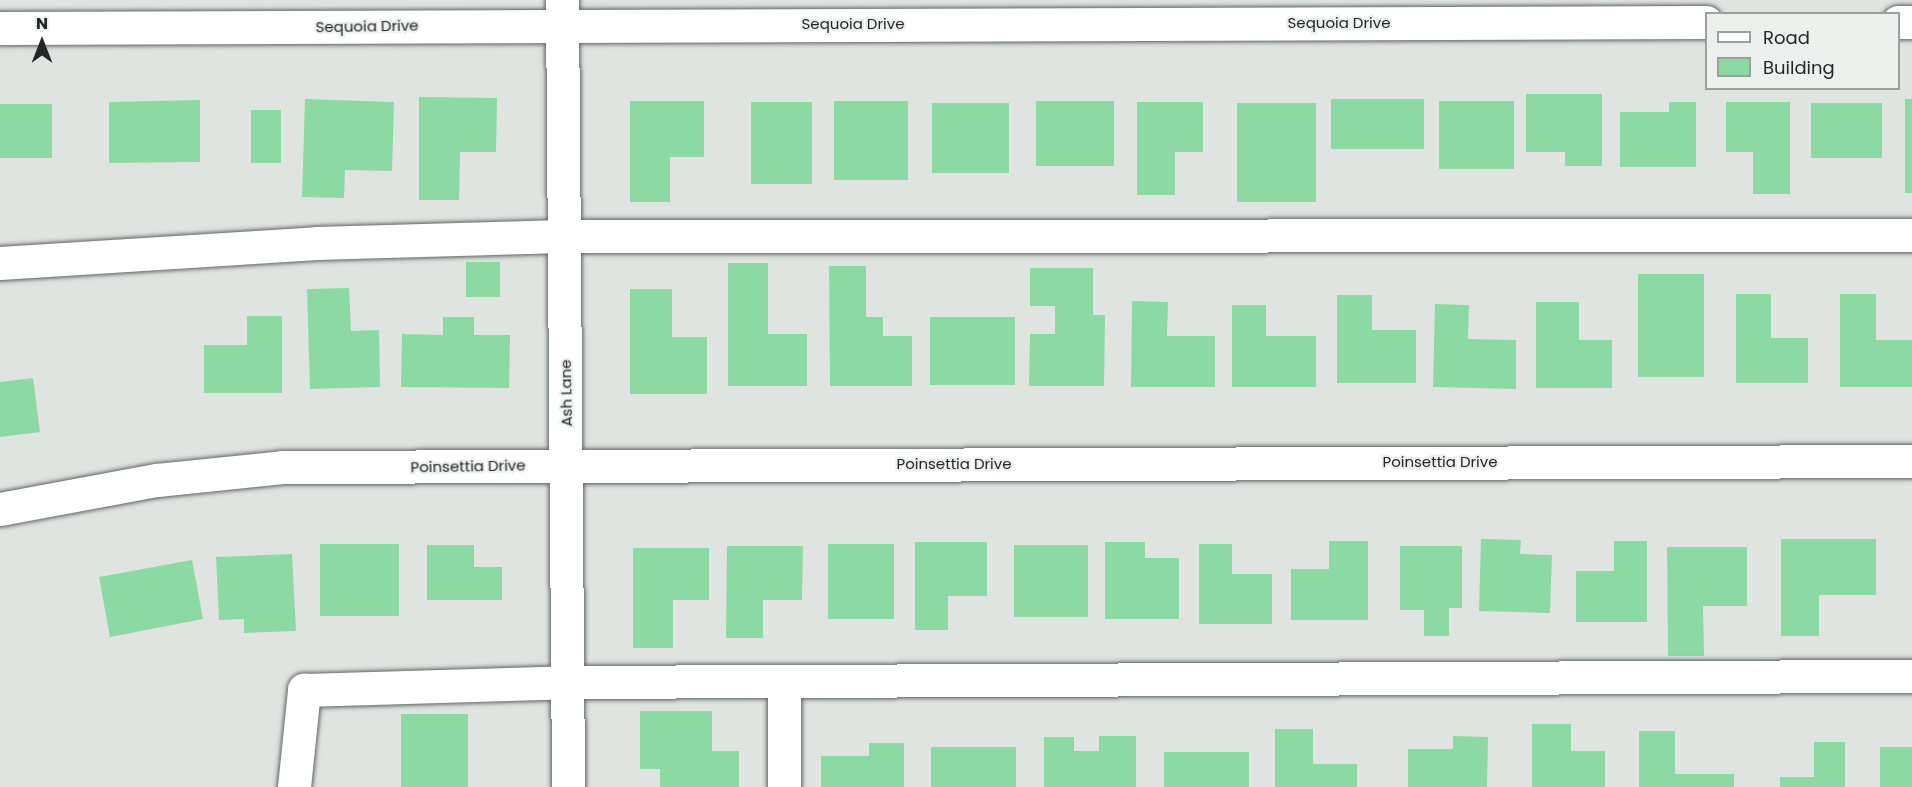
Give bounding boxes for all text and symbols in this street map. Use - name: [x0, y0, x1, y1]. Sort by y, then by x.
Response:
- north arrow: [12, 12, 72, 72]
- text: N: [36, 12, 48, 35]
- legend: [1705, 12, 1900, 90]
- street label: Sequoia Drive: [1288, 14, 1390, 32]
- street label: Sequoia Drive: [802, 15, 904, 33]
- street label: Sequoia Drive: [315, 16, 419, 36]
- text: Road: [1763, 25, 1810, 50]
- text: Building: [1763, 55, 1835, 80]
- street label: Ash Lane: [556, 359, 576, 427]
- street label: Poinsettia Drive: [1382, 453, 1498, 471]
- street label: Poinsettia Drive: [896, 455, 1012, 473]
- street label: Poinsettia Drive: [410, 456, 526, 476]

